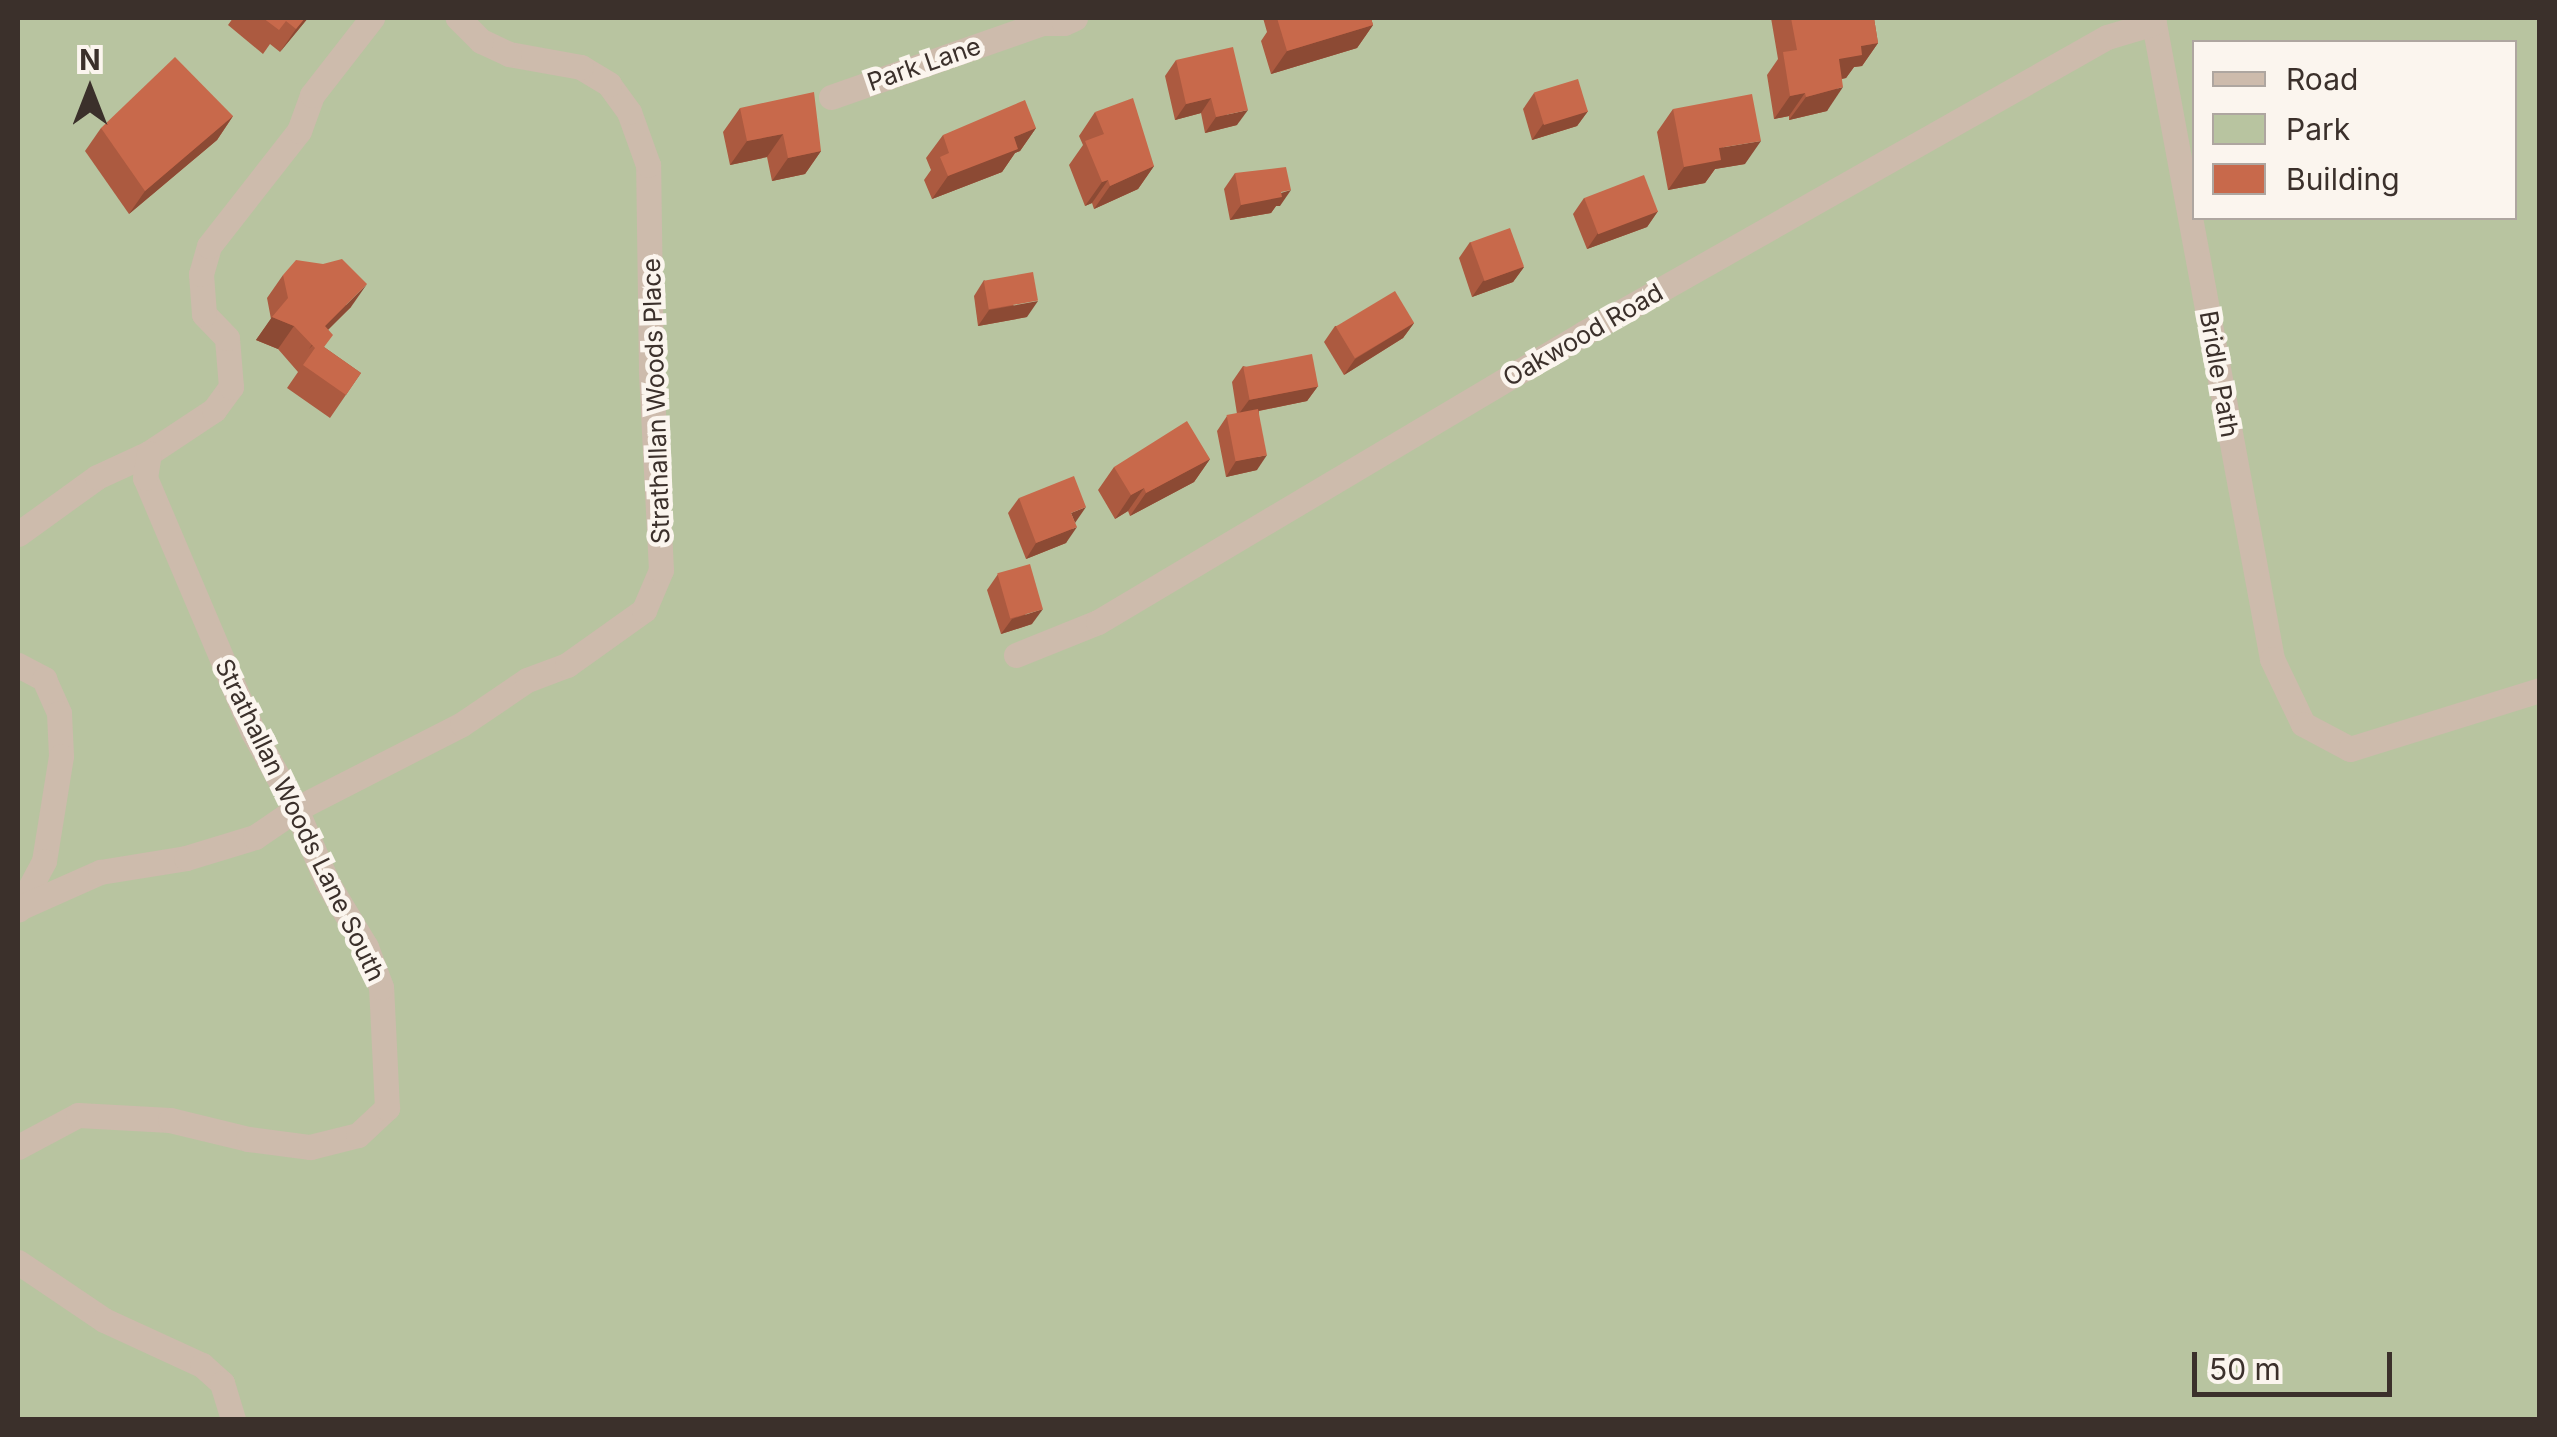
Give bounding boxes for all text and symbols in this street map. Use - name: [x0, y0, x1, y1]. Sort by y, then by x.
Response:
- street label: Park Lane: [863, 31, 985, 97]
- north arrow: [40, 40, 140, 140]
- legend: [2192, 40, 2517, 220]
- text: N: [79, 43, 101, 77]
- text: Road: [2286, 61, 2358, 97]
- text: Park: [2286, 111, 2350, 147]
- text: Building: [2286, 161, 2400, 197]
- street label: Strathallan Woods Place: [636, 257, 676, 545]
- street label: Oakwood Road: [1498, 277, 1668, 393]
- street label: Bridle Path: [2193, 308, 2245, 440]
- street label: Strathallan Woods Lane South: [209, 654, 391, 986]
- scale bar: [2197, 1332, 2397, 1394]
- text: 50 m: [2209, 1351, 2281, 1387]

